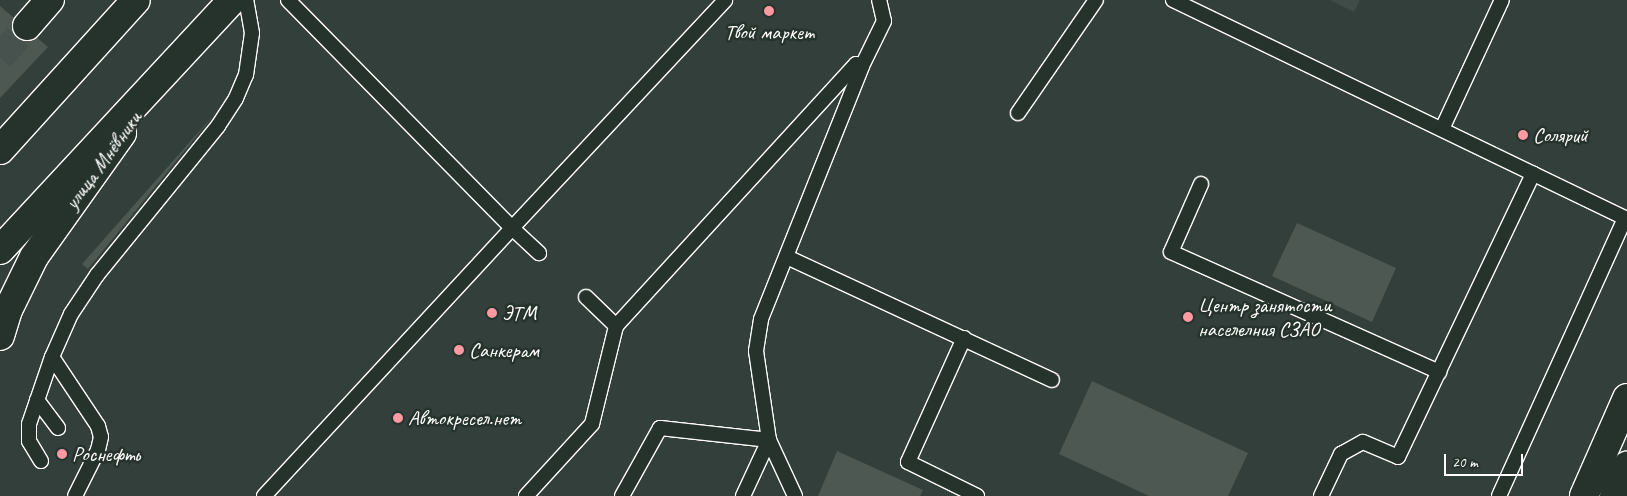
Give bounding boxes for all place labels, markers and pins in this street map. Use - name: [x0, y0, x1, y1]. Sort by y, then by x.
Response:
- marker: Твой маркет: [763, 5, 775, 17]
- place label: Твой маркет: [724, 19, 814, 45]
- place label: Солярий: [1533, 122, 1588, 148]
- marker: Солярий: [1517, 129, 1529, 141]
- place label: Центр занятости населелния СЗАО: [1198, 292, 1330, 342]
- place label: ЭТМ: [502, 300, 536, 326]
- marker: ЭТМ: [486, 307, 498, 319]
- marker: Центр занятости населелния СЗАО: [1182, 311, 1194, 323]
- place label: Санкерам: [469, 337, 539, 363]
- marker: Санкерам: [453, 344, 465, 356]
- place label: Автокресел.нет: [408, 405, 521, 431]
- marker: Автокресел.нет: [392, 412, 404, 424]
- place label: Роснефть: [72, 441, 140, 467]
- marker: Роснефть: [56, 448, 68, 460]

